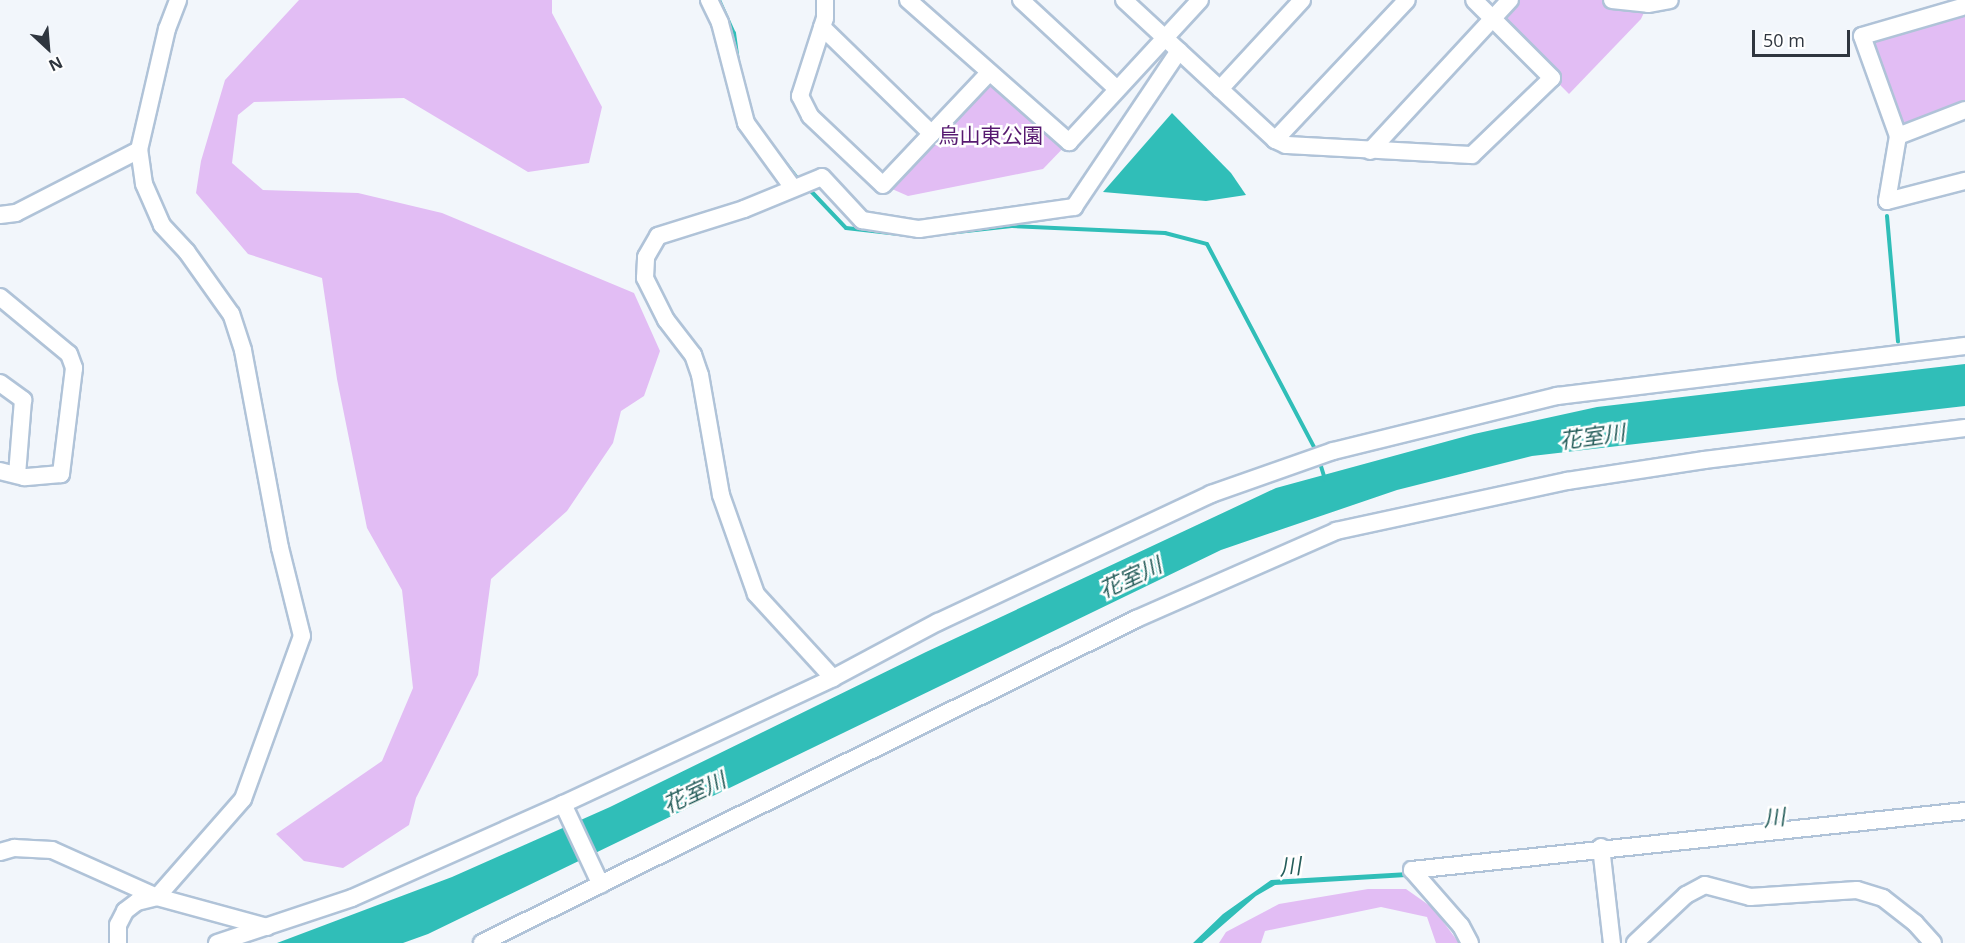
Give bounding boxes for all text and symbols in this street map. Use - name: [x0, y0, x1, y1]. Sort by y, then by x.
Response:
- north arrow: [18, 18, 78, 78]
- scale bar: [1755, 18, 1852, 56]
- text: 50 m: [1763, 28, 1805, 52]
- text: N: [45, 51, 67, 77]
- park label: 烏山東公園: [939, 122, 1043, 148]
- water label: 花室川: [1557, 418, 1627, 454]
- water label: 花室川: [1095, 551, 1165, 603]
- water label: 花室川: [659, 766, 729, 818]
- water label: 川: [1762, 803, 1786, 831]
- water label: 川: [1278, 852, 1302, 880]

